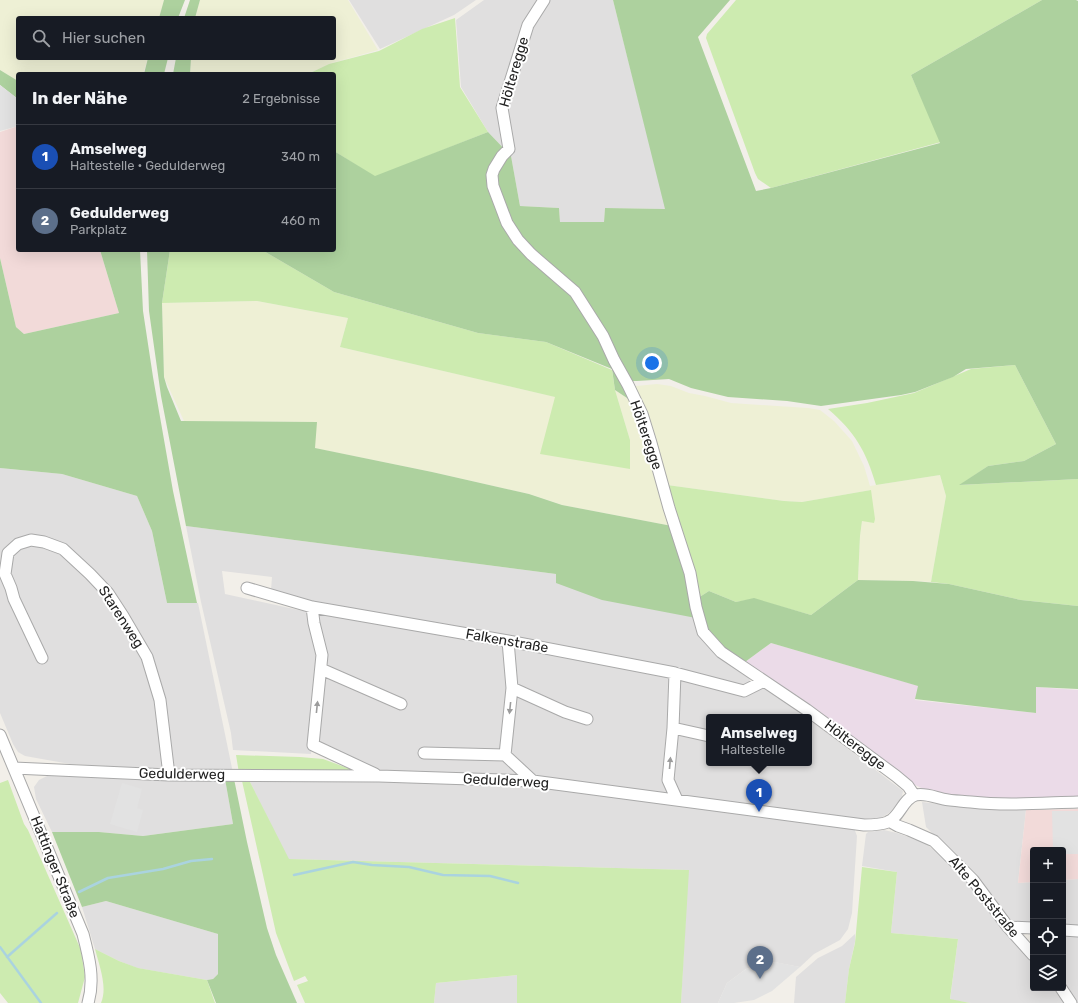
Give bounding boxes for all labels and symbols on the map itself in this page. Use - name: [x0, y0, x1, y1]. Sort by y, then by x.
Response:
- street label: Hölteregge: [496, 35, 532, 109]
- your location: [642, 353, 662, 373]
- street label: Hölteregge: [626, 398, 666, 472]
- street label: Starenweg: [95, 583, 147, 651]
- street label: Falkenstraße: [464, 625, 550, 657]
- one-way arrow: [314, 701, 320, 713]
- one-way arrow: [506, 702, 513, 714]
- street label: Hölteregge: [821, 716, 889, 774]
- one-way arrow: [667, 757, 673, 769]
- street label: Gedulderweg: [139, 765, 225, 783]
- street label: Gedulderweg: [462, 770, 550, 792]
- pin: 1: [746, 779, 772, 812]
- street label: Hattinger Straße: [27, 814, 83, 921]
- street label: Alte Poststraße: [945, 853, 1023, 941]
- pin: 2: [747, 946, 773, 979]

